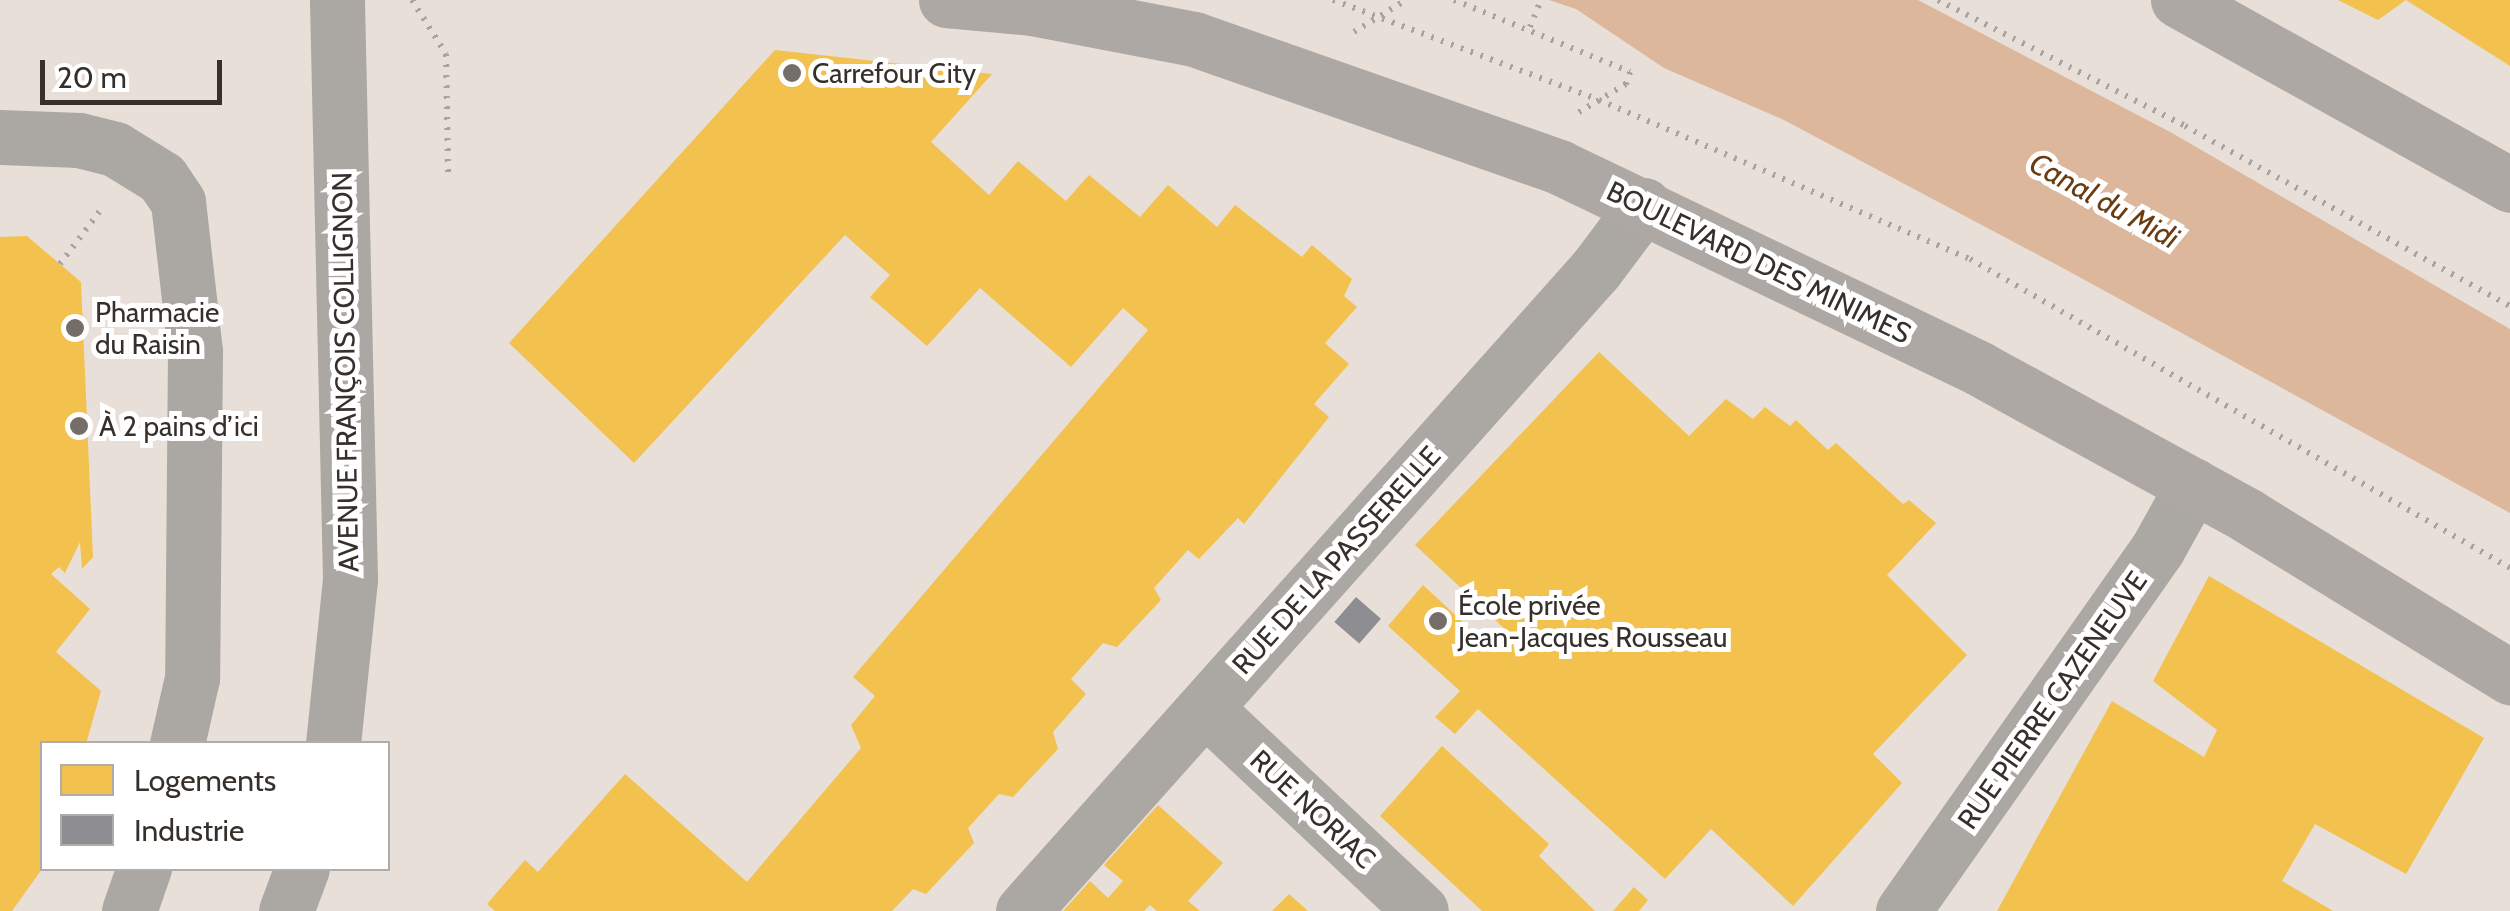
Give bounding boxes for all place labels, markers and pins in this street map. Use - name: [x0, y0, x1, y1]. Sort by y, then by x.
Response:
- place label: Carrefour City: [812, 56, 976, 90]
- marker: Carrefour City: [781, 62, 803, 84]
- place label: Pharmacie du Raisin: [95, 295, 219, 361]
- marker: Pharmacie du Raisin: [64, 317, 86, 339]
- place label: À 2 pains d’ici: [99, 409, 259, 443]
- marker: À 2 pains d’ici: [68, 415, 90, 437]
- place label: École privée Jean-Jacques Rousseau: [1458, 588, 1727, 654]
- marker: École privée Jean-Jacques Rousseau: [1427, 610, 1449, 632]

